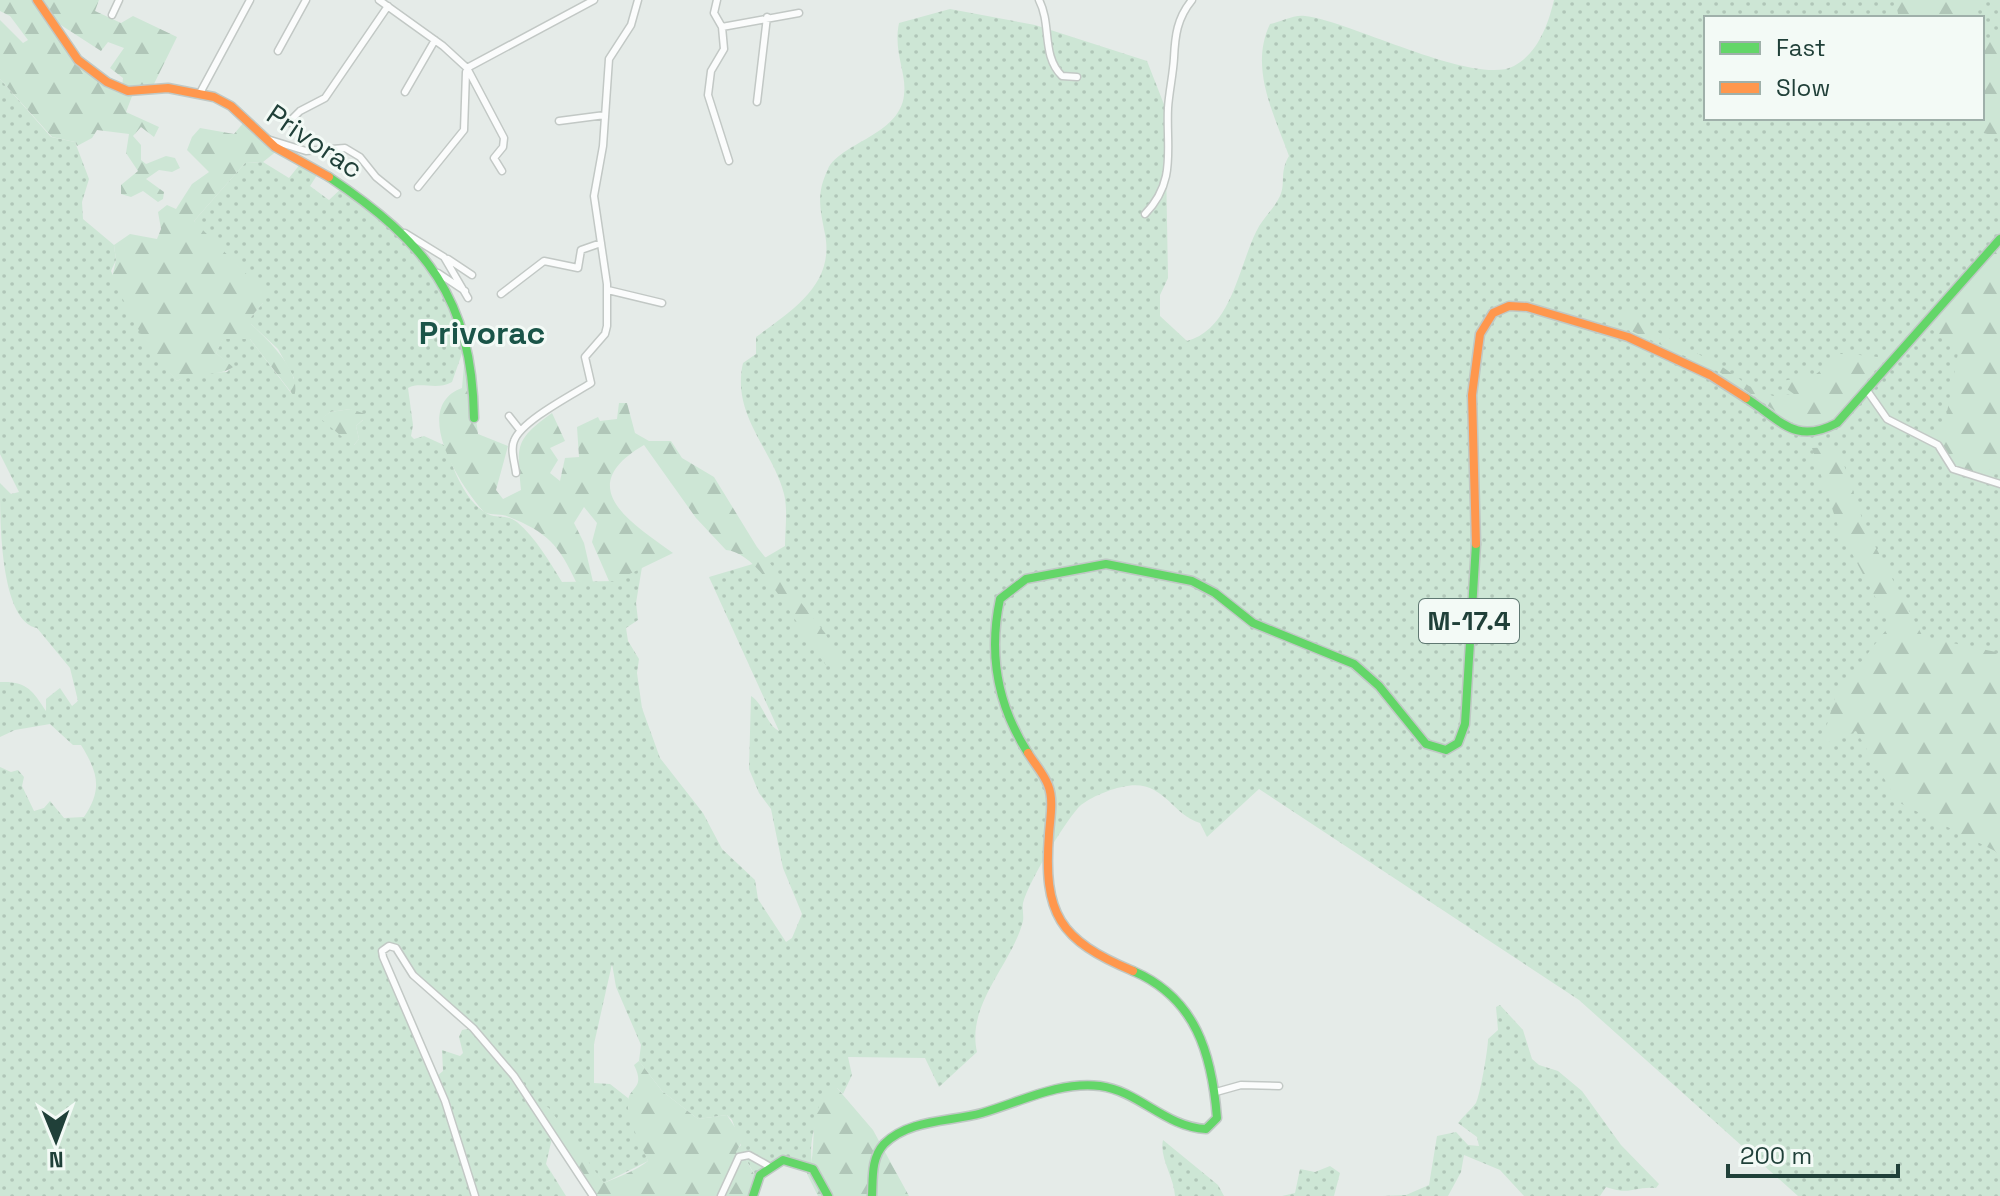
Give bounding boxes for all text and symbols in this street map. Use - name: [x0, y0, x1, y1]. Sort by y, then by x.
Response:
- legend: [1704, 16, 1984, 120]
- text: Fast: [1776, 32, 1826, 63]
- text: Slow: [1776, 72, 1830, 103]
- street label: Privorac: [260, 96, 370, 186]
- district label: Privorac: [419, 313, 545, 353]
- road number: M-17.4: [1419, 599, 1519, 643]
- north arrow: [16, 1100, 96, 1180]
- scale bar: [1728, 1128, 1898, 1178]
- text: 200 m: [1740, 1140, 1812, 1171]
- text: N: [49, 1146, 64, 1174]

